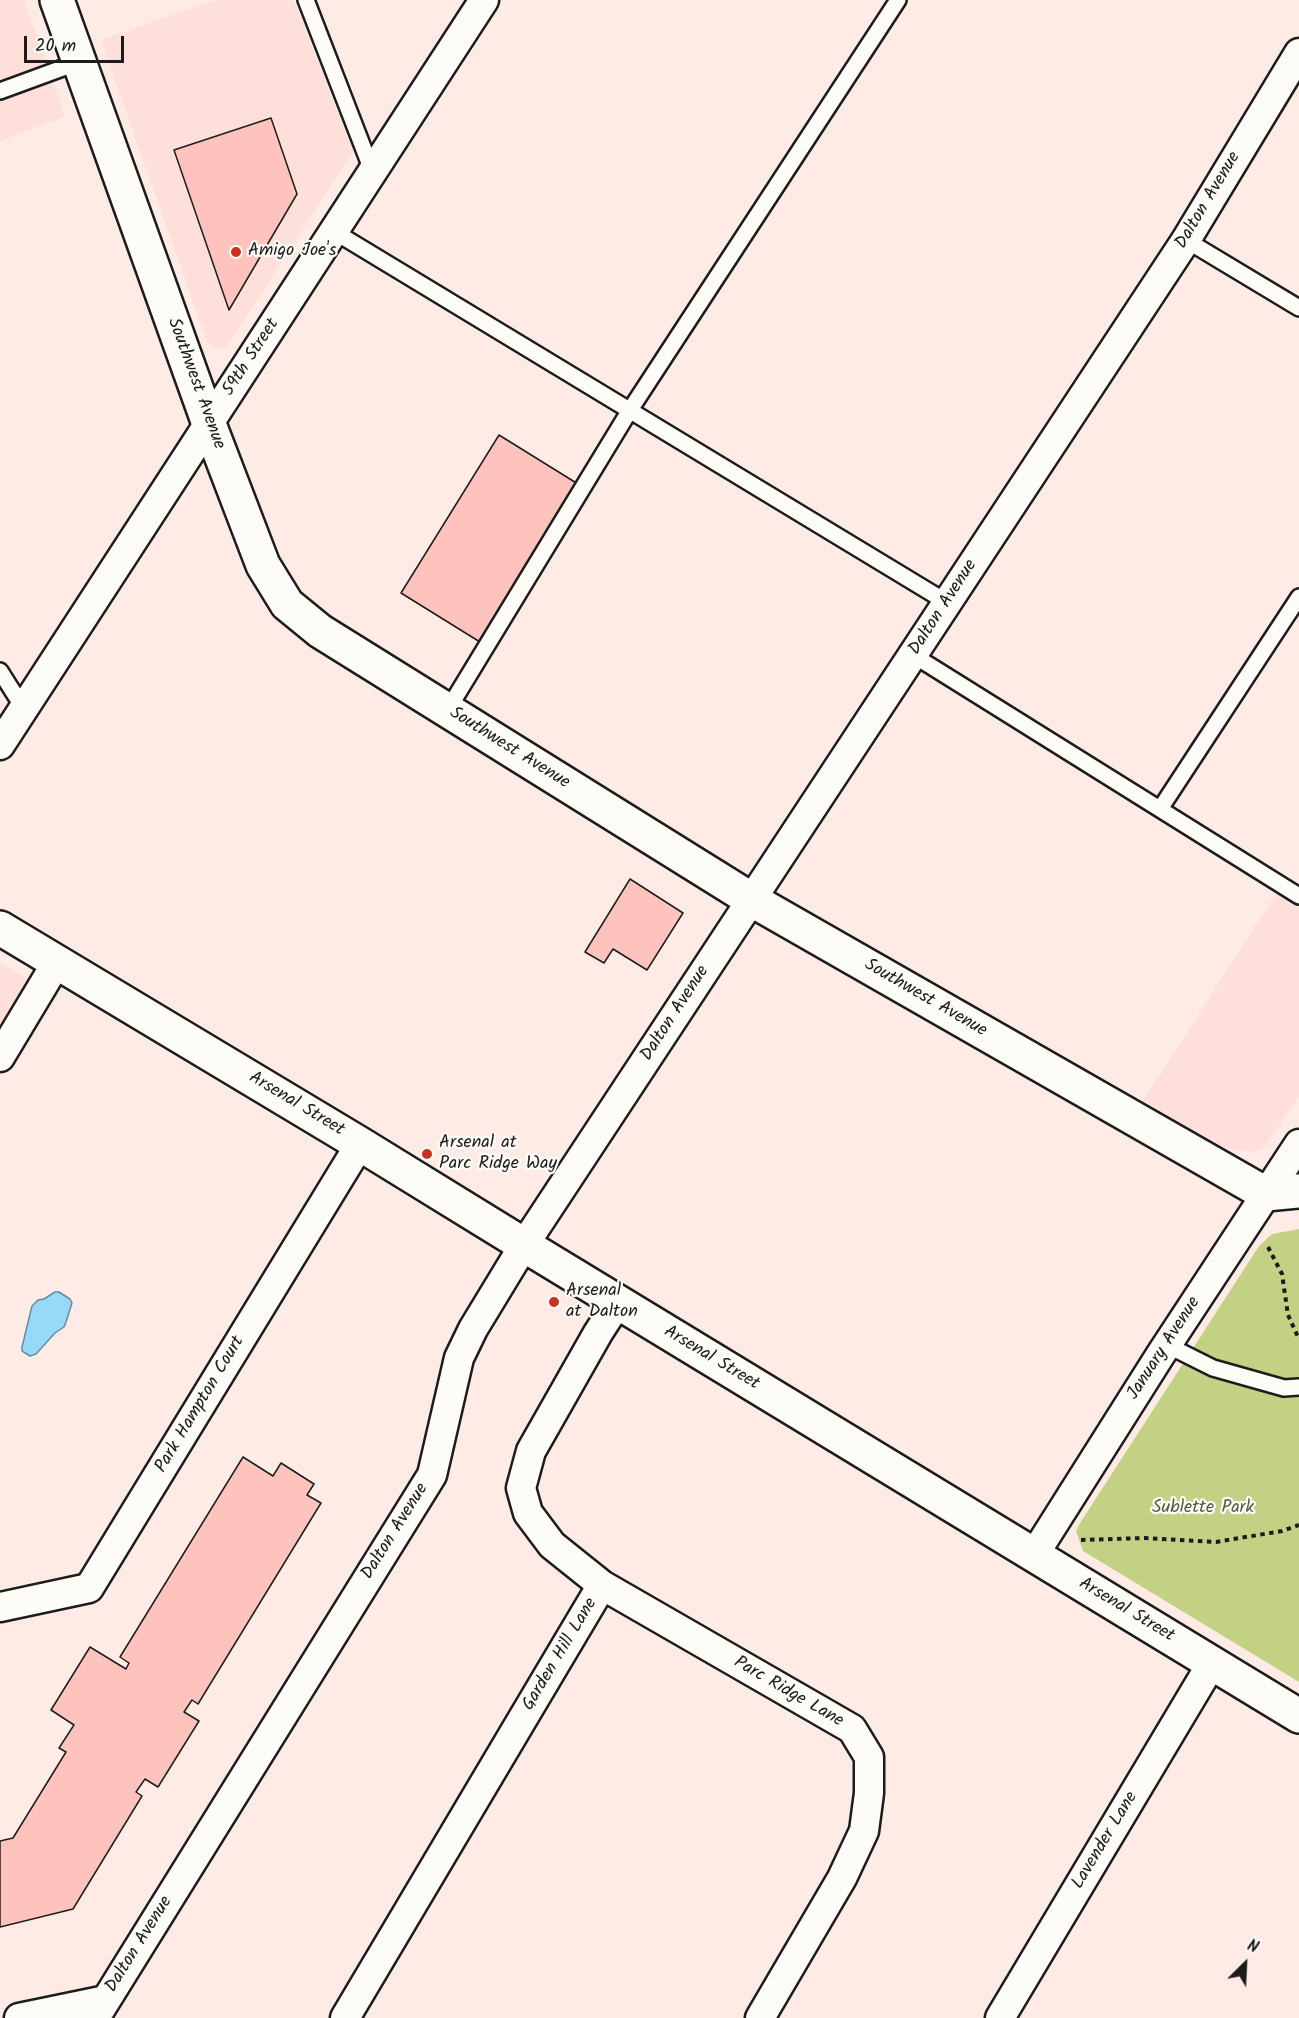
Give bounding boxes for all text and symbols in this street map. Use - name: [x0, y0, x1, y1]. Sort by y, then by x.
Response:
- scale bar: [27, 24, 128, 62]
- text: 20 m: [35, 32, 76, 61]
- street label: Dalton Avenue: [1172, 149, 1246, 253]
- place label: Amigo Joe's: [248, 241, 336, 263]
- marker: Amigo Joe's: [229, 245, 243, 259]
- street label: Southwest Avenue: [161, 315, 229, 453]
- street label: 59th Street: [219, 315, 285, 401]
- street label: Dalton Avenue: [905, 556, 983, 660]
- street label: Southwest Avenue: [445, 703, 573, 795]
- street label: Southwest Avenue: [860, 955, 990, 1043]
- street label: Dalton Avenue: [637, 962, 715, 1066]
- street label: Arsenal Street: [244, 1068, 348, 1142]
- place label: Arsenal at Parc Ridge Way: [439, 1133, 557, 1176]
- marker: Arsenal at Parc Ridge Way: [420, 1147, 434, 1161]
- place label: Arsenal at Dalton: [566, 1281, 638, 1324]
- street label: January Avenue: [1124, 1294, 1206, 1404]
- marker: Arsenal at Dalton: [547, 1295, 561, 1309]
- street label: Arsenal Street: [659, 1322, 763, 1396]
- street label: Park Hampton Court: [152, 1333, 250, 1477]
- street label: Dalton Avenue: [358, 1480, 434, 1584]
- park label: Sublette Park: [1152, 1498, 1254, 1520]
- street label: Arsenal Street: [1074, 1574, 1178, 1648]
- street label: Garden Hill Lane: [519, 1595, 603, 1715]
- street label: Parc Ridge Lane: [729, 1653, 847, 1733]
- street label: Lavender Lane: [1068, 1788, 1144, 1894]
- street label: Dalton Avenue: [102, 1893, 178, 1997]
- north arrow: [1215, 1934, 1275, 1994]
- text: N: [1243, 1934, 1262, 1961]

